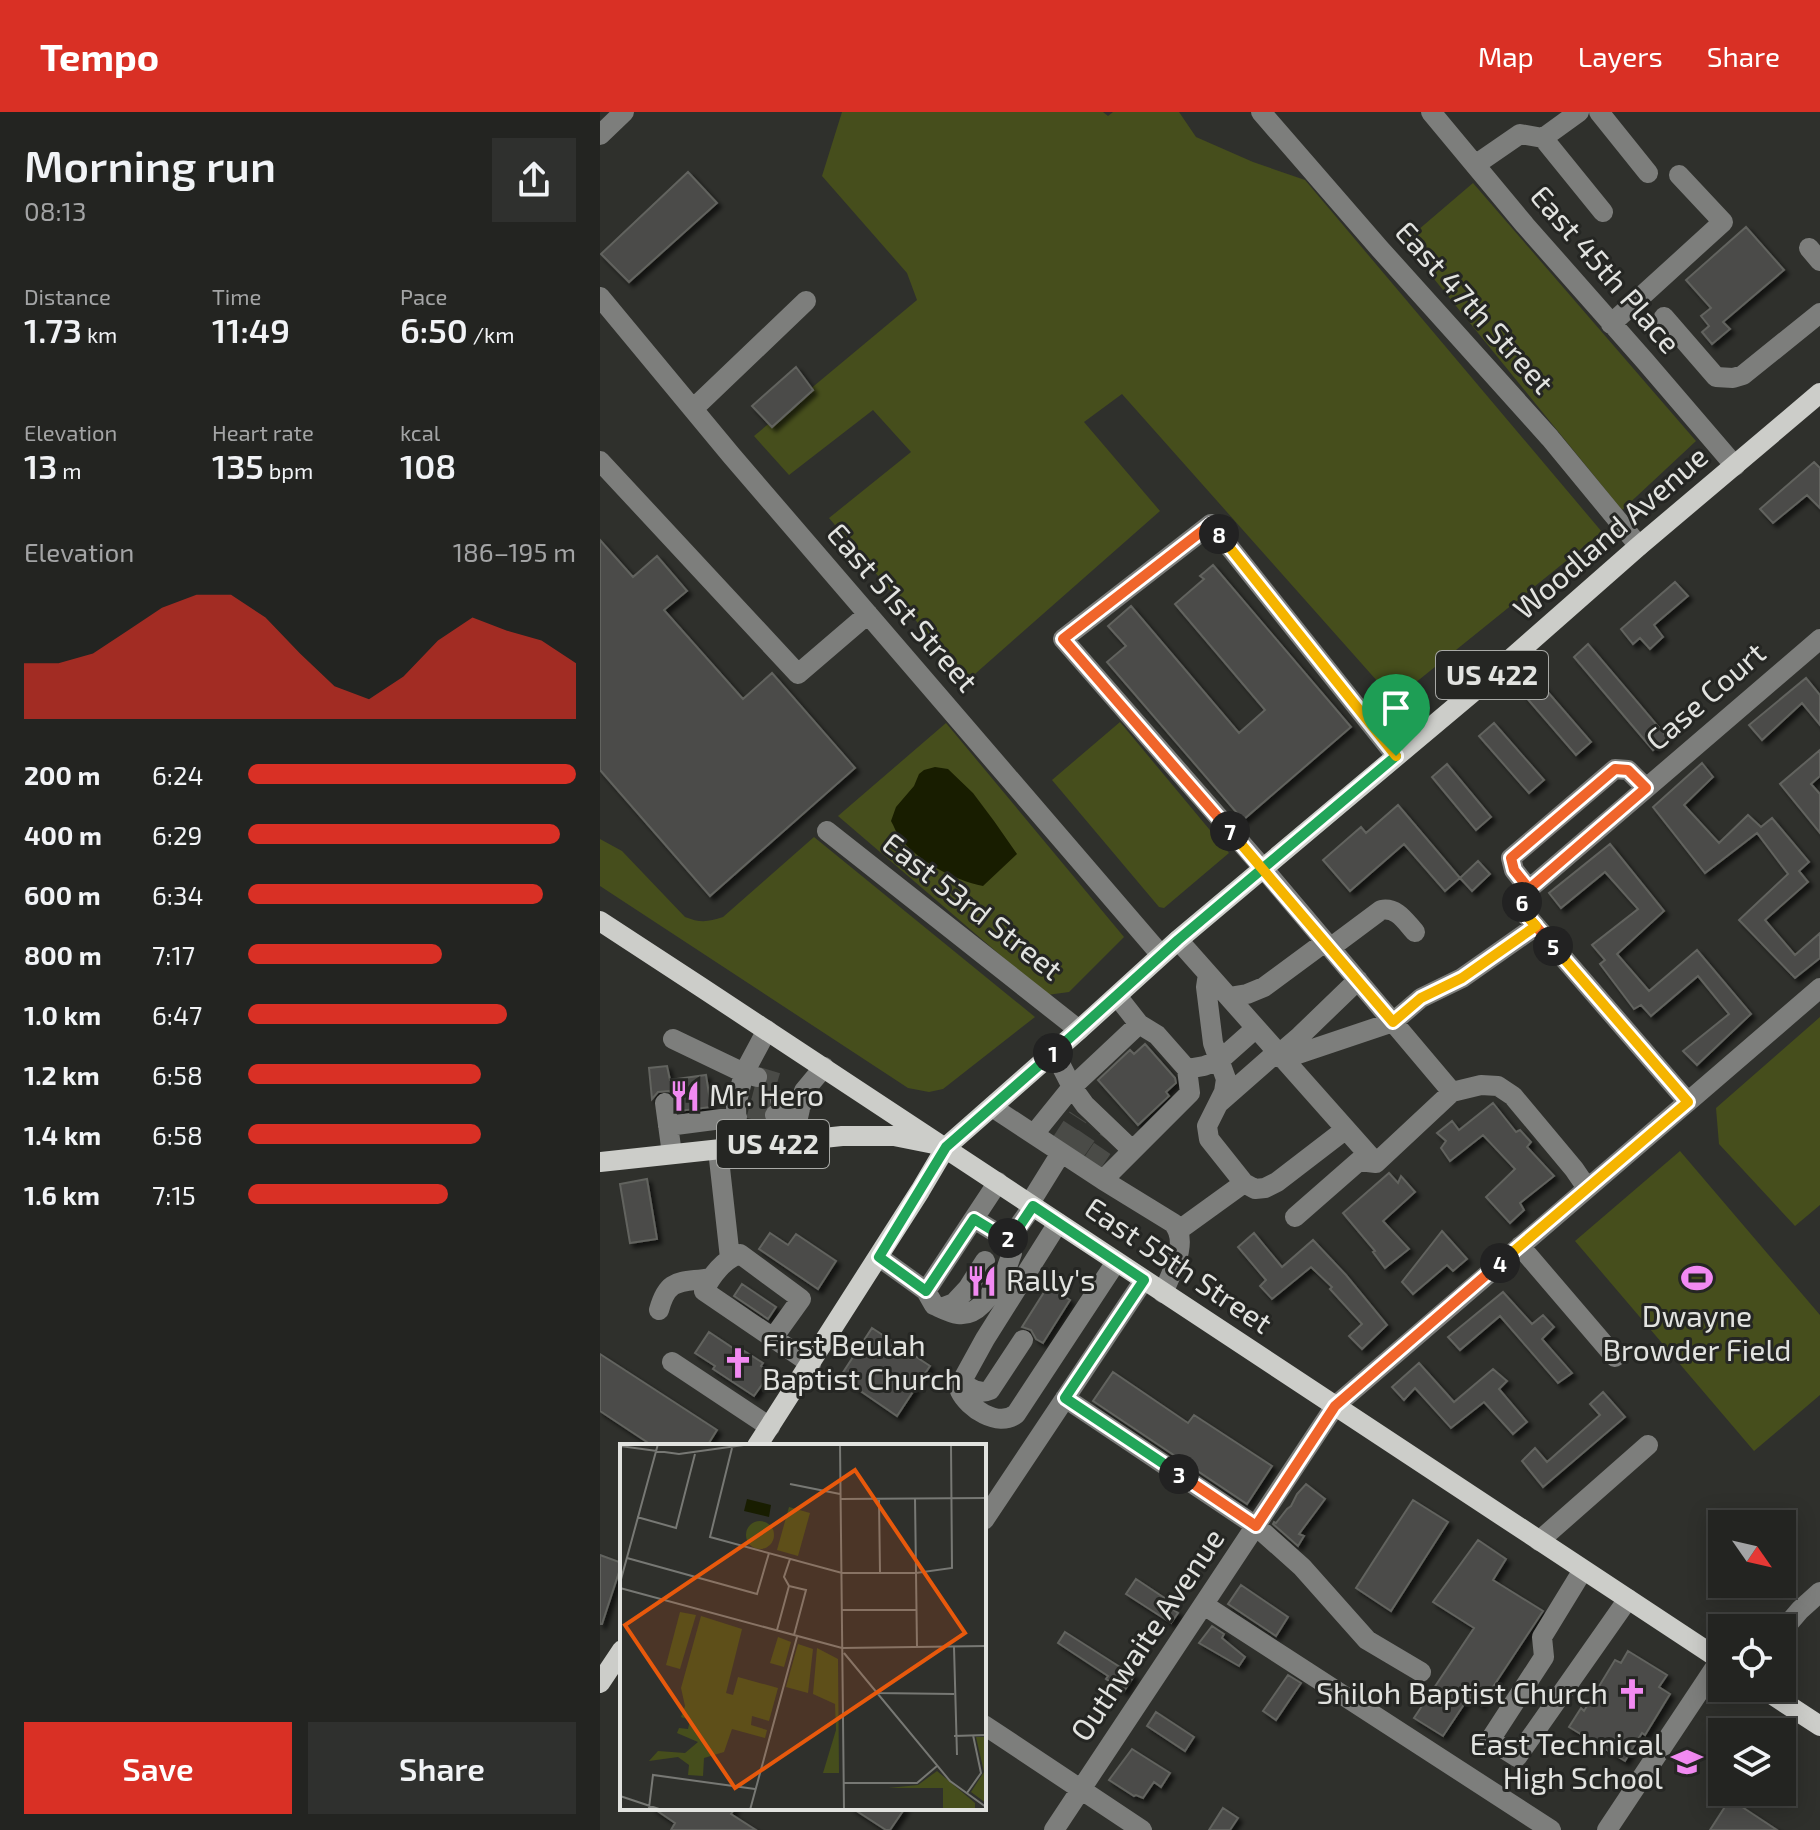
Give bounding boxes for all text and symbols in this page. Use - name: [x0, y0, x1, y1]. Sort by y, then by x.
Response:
- text: Tempo: [40, 33, 159, 79]
- text: Map: [1478, 39, 1534, 73]
- text: Layers: [1578, 39, 1663, 73]
- text: Share: [1707, 39, 1780, 73]
- text: Morning run: [24, 138, 276, 191]
- button: share: [492, 138, 576, 222]
- street label: East 45th Place: [1524, 178, 1689, 360]
- text: 08:13: [24, 195, 86, 226]
- street label: East 47th Street: [1389, 213, 1562, 400]
- text: Distance: [24, 283, 111, 309]
- text: Time: [212, 283, 261, 309]
- text: Pace: [400, 283, 447, 309]
- text: 1.73: [24, 309, 82, 350]
- text: 11:49: [212, 309, 290, 350]
- text: 6:50: [400, 309, 468, 350]
- text: km: [82, 321, 117, 347]
- text: /km: [468, 321, 515, 347]
- text: Elevation: [24, 419, 117, 445]
- text: Heart rate: [212, 419, 314, 445]
- text: kcal: [400, 419, 440, 445]
- street label: Woodland Avenue: [1505, 437, 1714, 626]
- text: 13: [24, 445, 57, 486]
- text: 135: [212, 445, 264, 486]
- text: 108: [400, 445, 456, 486]
- text: m: [57, 457, 82, 483]
- text: bpm: [264, 457, 313, 483]
- pin: 8: [1199, 514, 1239, 554]
- street label: East 51st Street: [821, 515, 986, 698]
- text: 8: [1212, 521, 1226, 547]
- text: Elevation: [24, 536, 134, 567]
- text: 186–195 m: [453, 536, 576, 567]
- street label: Case Court: [1638, 634, 1772, 757]
- road number: US 422: [1436, 651, 1548, 699]
- pin: [1362, 674, 1430, 756]
- icon: arrive: [1374, 686, 1418, 730]
- text: 200 m: [24, 759, 100, 790]
- text: 6:24: [152, 759, 204, 790]
- pin: 7: [1210, 811, 1250, 851]
- text: 7: [1224, 818, 1236, 844]
- text: 400 m: [24, 819, 102, 850]
- text: 6:29: [152, 819, 203, 850]
- street label: East 53rd Street: [876, 824, 1070, 987]
- text: 600 m: [24, 879, 101, 910]
- text: 6:34: [152, 879, 203, 910]
- pin: 6: [1502, 882, 1542, 922]
- text: 6: [1516, 889, 1528, 915]
- pin: 5: [1533, 926, 1573, 966]
- text: 5: [1547, 933, 1559, 959]
- text: 800 m: [24, 939, 102, 970]
- text: 7:17: [152, 939, 195, 970]
- text: 1.0 km: [24, 999, 101, 1030]
- text: 6:47: [152, 999, 202, 1030]
- pin: 1: [1033, 1033, 1073, 1073]
- text: 1: [1048, 1040, 1058, 1066]
- text: 1.2 km: [24, 1059, 100, 1090]
- text: 6:58: [152, 1059, 203, 1090]
- place label: Mr. Hero: [709, 1076, 824, 1112]
- restaurant icon: Mr. Hero: [668, 1079, 702, 1113]
- text: 1.4 km: [24, 1119, 101, 1150]
- text: 6:58: [152, 1119, 203, 1150]
- road number: US 422: [717, 1120, 829, 1168]
- text: 1.6 km: [24, 1179, 100, 1210]
- text: 7:15: [152, 1179, 196, 1210]
- street label: East 55th Street: [1079, 1189, 1279, 1340]
- pin: 2: [988, 1218, 1028, 1258]
- text: 2: [1002, 1225, 1014, 1251]
- pin: 4: [1480, 1243, 1520, 1283]
- text: 4: [1493, 1250, 1507, 1276]
- place label: Rally's: [1006, 1261, 1096, 1297]
- sports icon: Dwayne Browder Field: [1680, 1261, 1714, 1295]
- restaurant icon: Rally's: [965, 1264, 999, 1298]
- place label: Dwayne Browder Field: [1602, 1297, 1792, 1367]
- place label: First Beulah Baptist Church: [762, 1326, 962, 1396]
- church icon: First Beulah Baptist Church: [721, 1346, 755, 1380]
- inset map: [620, 1444, 986, 1810]
- pin: 3: [1159, 1454, 1199, 1494]
- text: 3: [1173, 1461, 1185, 1487]
- north arrow: [1708, 1510, 1796, 1598]
- map controls: [1708, 1510, 1796, 1806]
- street label: Outhwaite Avenue: [1062, 1521, 1231, 1747]
- button: locate: [1708, 1614, 1796, 1702]
- place label: Shiloh Baptist Church: [1316, 1674, 1608, 1710]
- church icon: Shiloh Baptist Church: [1615, 1677, 1649, 1711]
- button: layers: [1708, 1718, 1796, 1806]
- button: Save: [24, 1722, 292, 1814]
- button: Share: [308, 1722, 576, 1814]
- place label: East Technical High School: [1470, 1725, 1663, 1795]
- school or university icon: East Technical High School: [1670, 1745, 1704, 1779]

